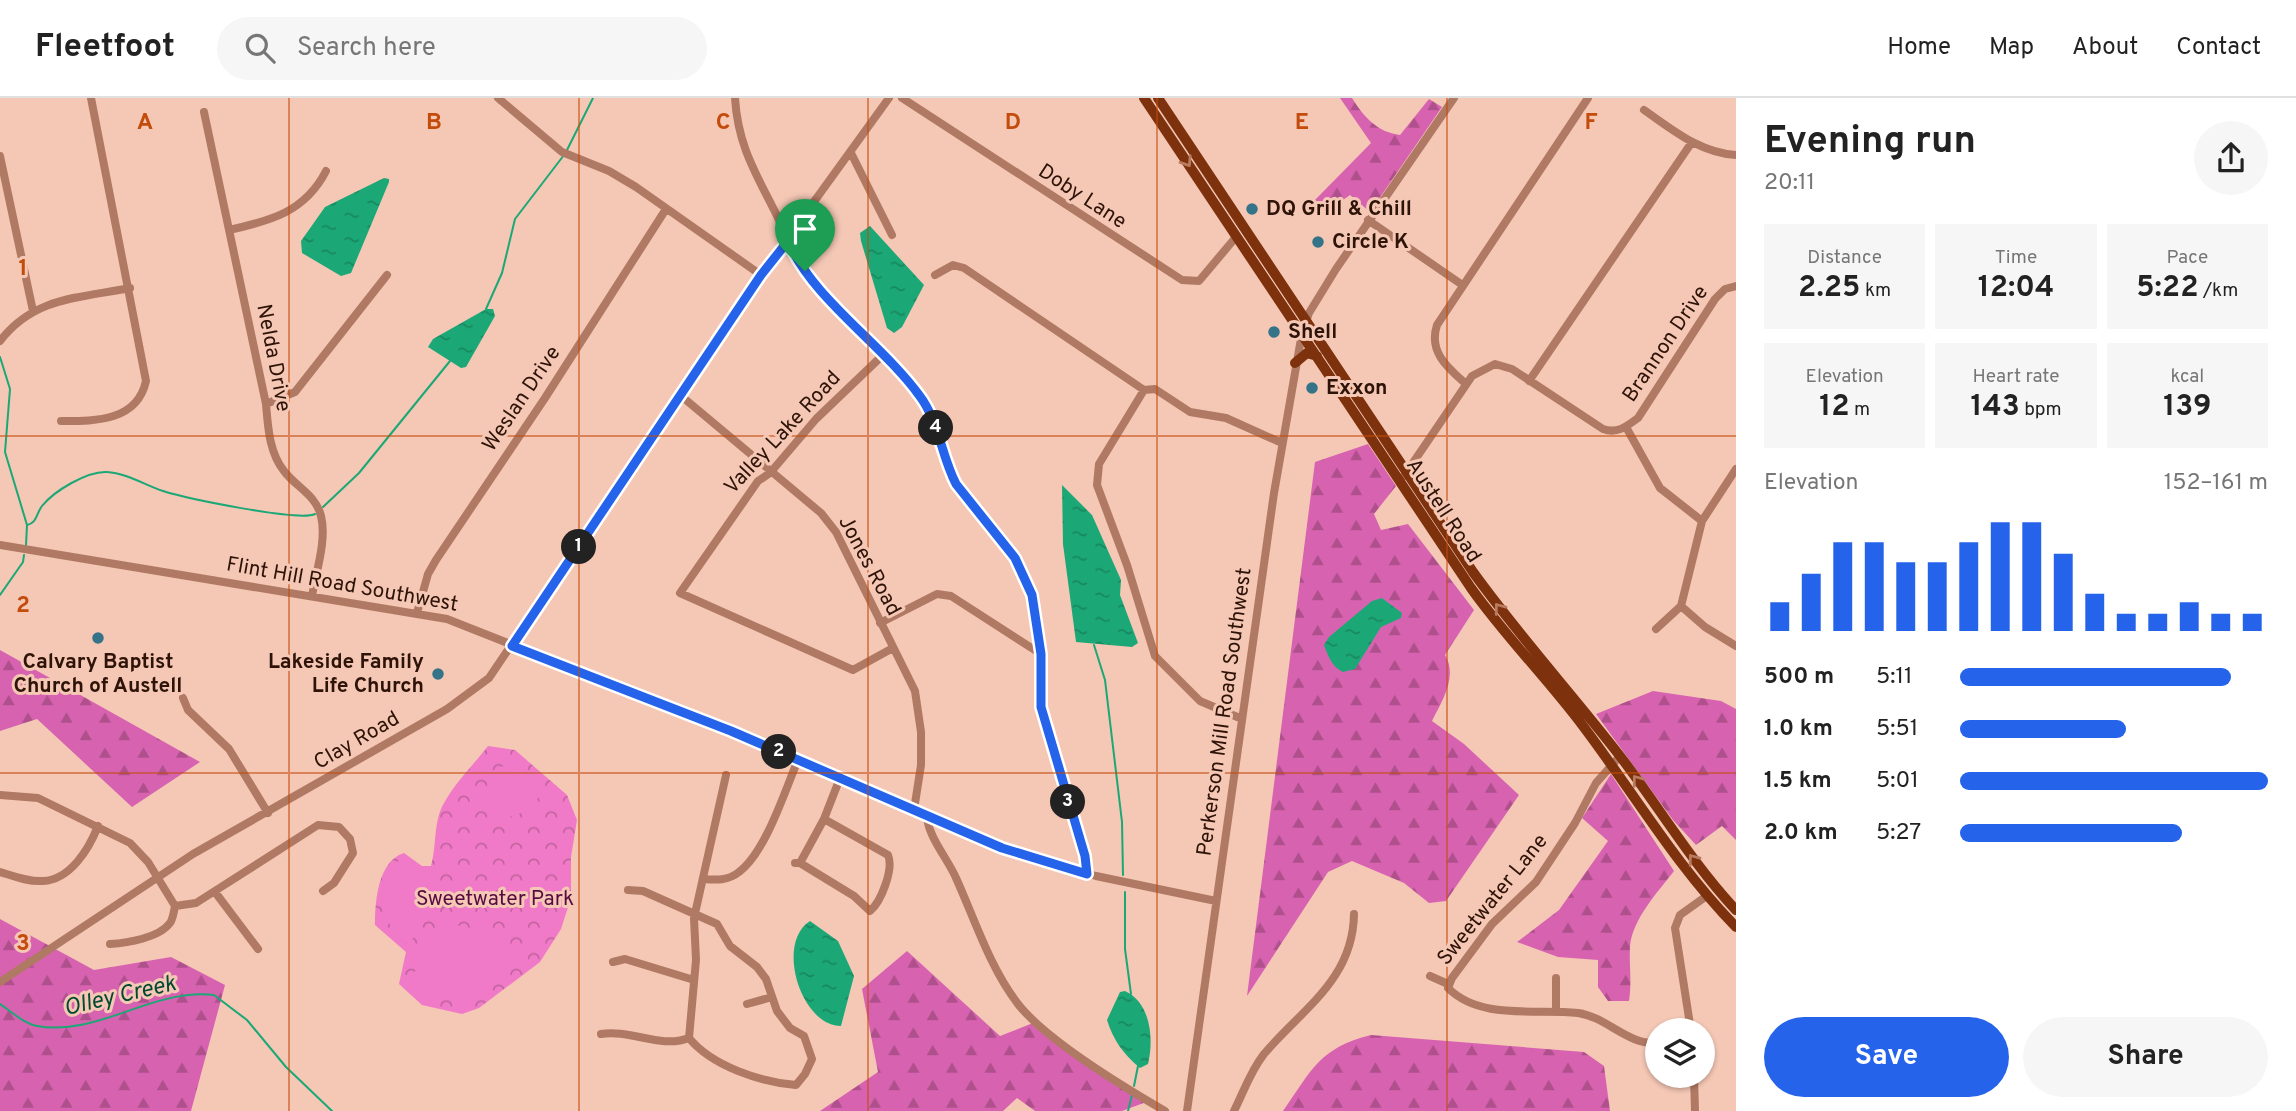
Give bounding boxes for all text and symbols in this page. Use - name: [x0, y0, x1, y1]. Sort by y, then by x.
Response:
- search box: [217, 17, 707, 80]
- text: Fleetfoot: [35, 27, 175, 69]
- icon: search: [241, 29, 279, 67]
- text: Search here: [297, 32, 436, 65]
- text: Home: [1887, 33, 1951, 63]
- text: Map: [1989, 33, 2034, 63]
- text: About: [2072, 33, 2138, 63]
- text: Contact: [2176, 33, 2261, 63]
- text: A: [137, 109, 153, 138]
- text: B: [426, 109, 442, 138]
- text: C: [716, 109, 730, 138]
- text: D: [1005, 109, 1021, 138]
- text: E: [1295, 109, 1309, 138]
- text: F: [1584, 109, 1598, 138]
- text: Evening run: [1764, 118, 1976, 167]
- button: share: [2194, 121, 2268, 195]
- one-way arrow: [1179, 154, 1192, 167]
- street label: Doby Lane: [1033, 158, 1131, 236]
- text: 20:11: [1764, 169, 1815, 198]
- place label: DQ Grill & Chill: [1266, 196, 1412, 223]
- pin: [775, 199, 835, 271]
- marker: DQ Grill & Chill: [1244, 201, 1260, 217]
- icon: arrive: [786, 210, 824, 248]
- place label: Circle K: [1332, 229, 1409, 256]
- marker: Circle K: [1310, 234, 1326, 250]
- text: Distance: [1807, 246, 1882, 270]
- text: Time: [1995, 246, 2037, 270]
- text: Pace: [2166, 246, 2208, 270]
- text: 1: [18, 255, 28, 284]
- text: 2.25: [1798, 270, 1860, 307]
- text: 12:04: [1978, 270, 2054, 307]
- text: 5:22: [2136, 270, 2199, 307]
- text: km: [1860, 279, 1891, 303]
- text: /km: [2199, 279, 2238, 303]
- street label: Brannon Drive: [1617, 280, 1715, 408]
- street label: Nelda Drive: [249, 302, 297, 414]
- place label: Shell: [1288, 319, 1337, 346]
- marker: Shell: [1266, 324, 1282, 340]
- street label: Weslan Drive: [477, 341, 567, 457]
- text: Elevation: [1806, 365, 1884, 389]
- text: Heart rate: [1973, 365, 2059, 389]
- text: kcal: [2170, 365, 2204, 389]
- street label: Valley Lake Road: [719, 366, 847, 500]
- place label: Exxon: [1326, 375, 1388, 402]
- marker: Exxon: [1304, 380, 1320, 396]
- text: 12: [1819, 389, 1850, 426]
- text: 143: [1970, 389, 2020, 426]
- text: 139: [2163, 389, 2212, 426]
- text: m: [1850, 398, 1870, 422]
- text: bpm: [2020, 398, 2062, 422]
- pin: 4: [918, 410, 954, 446]
- text: 4: [929, 415, 942, 439]
- street label: Austell Road: [1399, 454, 1487, 568]
- text: Elevation: [1764, 469, 1859, 498]
- text: 152–161 m: [2164, 469, 2268, 498]
- street label: Jones Road: [831, 511, 907, 621]
- pin: 1: [562, 530, 596, 564]
- text: 1: [575, 534, 582, 558]
- street label: Flint Hill Road Southwest: [224, 551, 460, 619]
- street label: Perkerson Mill Road Southwest: [1191, 566, 1259, 858]
- text: 2: [16, 592, 30, 621]
- one-way arrow: [1495, 604, 1507, 616]
- marker: Calvary Baptist Church of Austell: [90, 630, 106, 646]
- place label: Calvary Baptist Church of Austell: [14, 649, 182, 700]
- place label: Lakeside Family Life Church: [268, 649, 424, 700]
- text: 500 m: [1764, 663, 1834, 692]
- text: 5:11: [1876, 663, 1913, 692]
- marker: Lakeside Family Life Church: [430, 666, 446, 682]
- street label: Clay Road: [309, 706, 405, 776]
- text: 1.0 km: [1764, 715, 1833, 744]
- text: 5:51: [1876, 715, 1918, 744]
- pin: 2: [762, 734, 796, 770]
- text: 2: [773, 739, 784, 763]
- text: 1.5 km: [1764, 767, 1832, 796]
- text: 5:01: [1876, 767, 1919, 796]
- one-way arrow: [1633, 775, 1646, 788]
- pin: 3: [1050, 784, 1086, 820]
- text: 3: [1062, 789, 1073, 813]
- text: 2.0 km: [1764, 819, 1838, 848]
- text: 5:27: [1876, 819, 1921, 848]
- street label: Sweetwater Lane: [1432, 829, 1554, 971]
- one-way arrow: [1689, 854, 1701, 866]
- park label: Sweetwater Park: [416, 886, 574, 913]
- text: 3: [16, 930, 30, 959]
- water label: Olley Creek: [61, 970, 179, 1024]
- button: Save: [1764, 1017, 2009, 1097]
- button: Share: [2023, 1017, 2268, 1097]
- map controls: [1645, 1018, 1715, 1088]
- button: layers: [1645, 1018, 1715, 1088]

